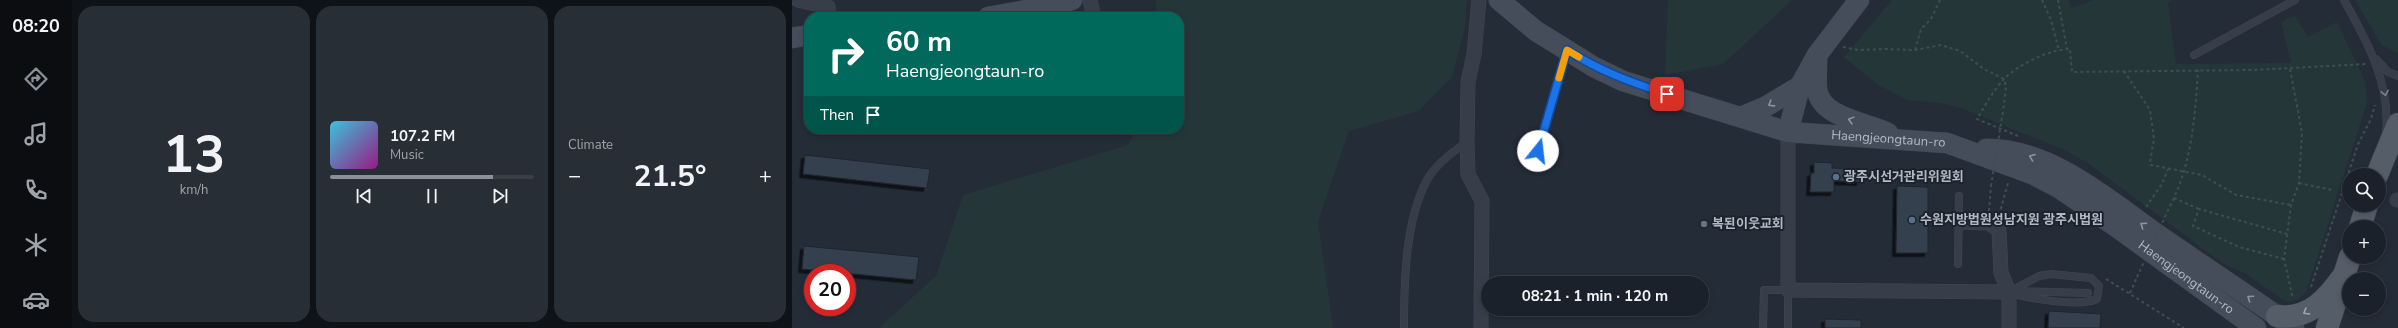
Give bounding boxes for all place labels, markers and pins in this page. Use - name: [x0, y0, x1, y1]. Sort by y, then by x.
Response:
- pin: [1650, 77, 1684, 111]
- place label: 광주시선거관리위원회: [1844, 168, 1964, 186]
- marker: 광주시선거관리위원회: [1831, 172, 1841, 182]
- place label: 수원지방법원성남지원 광주시법원: [1920, 211, 2103, 229]
- place label: 복된이웃교회: [1712, 215, 1784, 233]
- marker: 수원지방법원성남지원 광주시법원: [1907, 215, 1917, 225]
- marker: 복된이웃교회: [1699, 219, 1709, 229]

